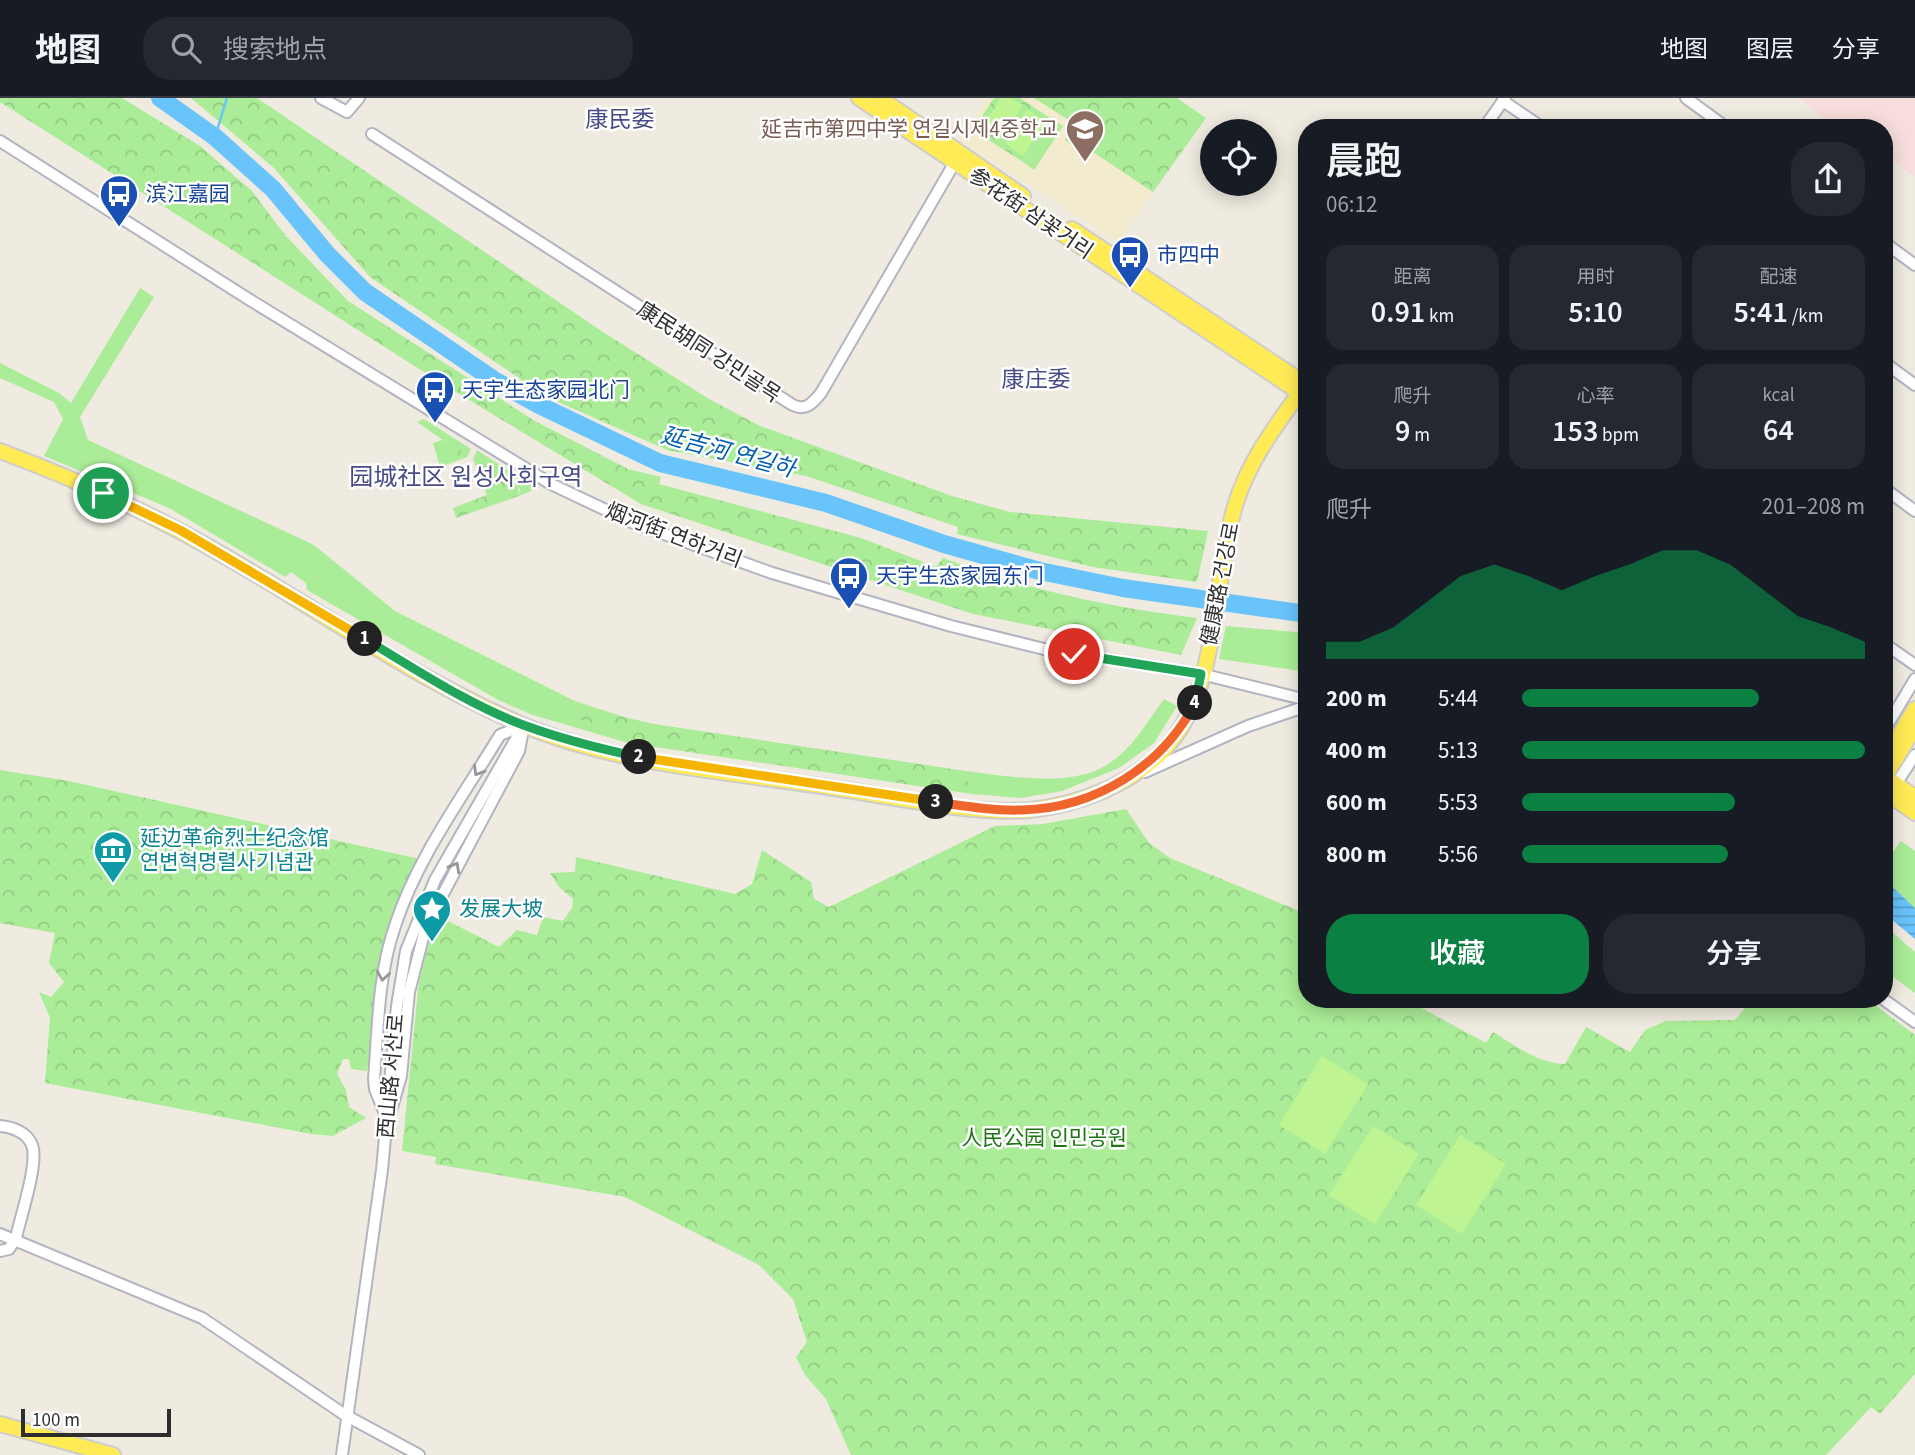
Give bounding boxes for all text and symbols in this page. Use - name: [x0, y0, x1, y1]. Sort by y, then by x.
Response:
- search box: [143, 17, 633, 80]
- text: 地图: [35, 27, 101, 74]
- icon: search: [167, 29, 205, 67]
- text: 搜索地点: [223, 31, 327, 68]
- text: 地图: [1660, 32, 1708, 67]
- text: 图层: [1746, 32, 1794, 67]
- text: 分享: [1832, 32, 1880, 67]
- district label: 康民委: [586, 103, 655, 136]
- school or university icon: 延吉市第四中学 연길시제4중학교: [1064, 108, 1106, 163]
- place label: 延吉市第四中学 연길시제4중학교: [761, 114, 1058, 144]
- map controls: [1200, 119, 1277, 196]
- button: locate: [1200, 119, 1277, 196]
- text: 晨跑: [1326, 135, 1402, 189]
- button: share: [1791, 142, 1865, 216]
- street label: 参花街 삼꽃거리: [963, 160, 1099, 266]
- bus stop icon: 滨江嘉园: [98, 173, 140, 228]
- place label: 滨江嘉园: [146, 179, 230, 209]
- text: 06:12: [1326, 188, 1377, 221]
- bus stop icon: 市四中: [1109, 234, 1151, 289]
- place label: 市四中: [1157, 240, 1220, 270]
- text: 距离: [1393, 264, 1432, 291]
- text: 用时: [1576, 264, 1615, 291]
- text: 配速: [1759, 264, 1798, 291]
- text: 0.91: [1371, 291, 1425, 334]
- text: 5:10: [1568, 291, 1623, 334]
- text: 5:41: [1733, 291, 1788, 334]
- street label: 康民胡同 강민골목: [631, 294, 787, 410]
- text: km: [1425, 303, 1454, 330]
- text: /km: [1788, 303, 1824, 330]
- district label: 康庄委: [1002, 363, 1071, 396]
- bus stop icon: 天宇生态家园北门: [414, 369, 456, 424]
- place label: 天宇生态家园北门: [462, 375, 630, 405]
- text: kcal: [1763, 382, 1794, 409]
- text: 爬升: [1393, 383, 1432, 410]
- text: 心率: [1576, 383, 1615, 410]
- text: 64: [1763, 409, 1794, 452]
- text: 9: [1395, 410, 1410, 453]
- text: 153: [1552, 410, 1598, 453]
- water label: 延吉河 연길하: [658, 418, 801, 486]
- text: m: [1410, 422, 1430, 449]
- text: bpm: [1598, 422, 1639, 449]
- district label: 园城社区 원성사회구역: [349, 460, 583, 495]
- pin: [73, 463, 133, 523]
- icon: arrive: [84, 474, 122, 512]
- text: 201–208 m: [1762, 490, 1865, 523]
- text: 爬升: [1326, 493, 1372, 526]
- street label: 烟河街 연하거리: [601, 495, 747, 575]
- street label: 健康路 건강로: [1193, 520, 1247, 648]
- bus stop icon: 天宇生态家园东门: [828, 555, 870, 610]
- place label: 天宇生态家园东门: [876, 561, 1044, 591]
- pin: 1: [348, 622, 382, 656]
- pin: [1044, 624, 1104, 684]
- text: 1: [359, 625, 370, 652]
- icon: check: [1055, 635, 1093, 673]
- text: 200 m: [1326, 682, 1387, 715]
- text: 5:44: [1438, 682, 1478, 715]
- pin: 4: [1178, 686, 1212, 720]
- text: 4: [1189, 689, 1200, 716]
- text: 400 m: [1326, 734, 1387, 767]
- text: 5:13: [1438, 734, 1478, 767]
- pin: 2: [622, 740, 656, 774]
- text: 2: [633, 743, 644, 770]
- one-way arrow: [473, 764, 486, 777]
- pin: 3: [918, 784, 954, 820]
- text: 600 m: [1326, 786, 1387, 819]
- text: 5:53: [1438, 786, 1478, 819]
- text: 3: [930, 788, 941, 815]
- place label: 延边革命烈士纪念馆 연변혁명렬사기념관: [140, 823, 329, 877]
- museum icon: 延边革命烈士纪念馆 연변혁명렬사기념관: [92, 829, 134, 884]
- text: 800 m: [1326, 838, 1387, 871]
- text: 5:56: [1438, 838, 1478, 871]
- one-way arrow: [447, 862, 461, 874]
- place icon: 发展大坡: [411, 888, 453, 943]
- place label: 发展大坡: [459, 894, 543, 924]
- button: 收藏: [1326, 914, 1589, 994]
- button: 分享: [1603, 914, 1865, 994]
- one-way arrow: [376, 970, 391, 982]
- street label: 西山路 서산로: [371, 1012, 411, 1140]
- park label: 人民公园 인민공원: [961, 1123, 1127, 1153]
- scale bar: [21, 1406, 172, 1438]
- text: 100 m: [32, 1407, 80, 1434]

